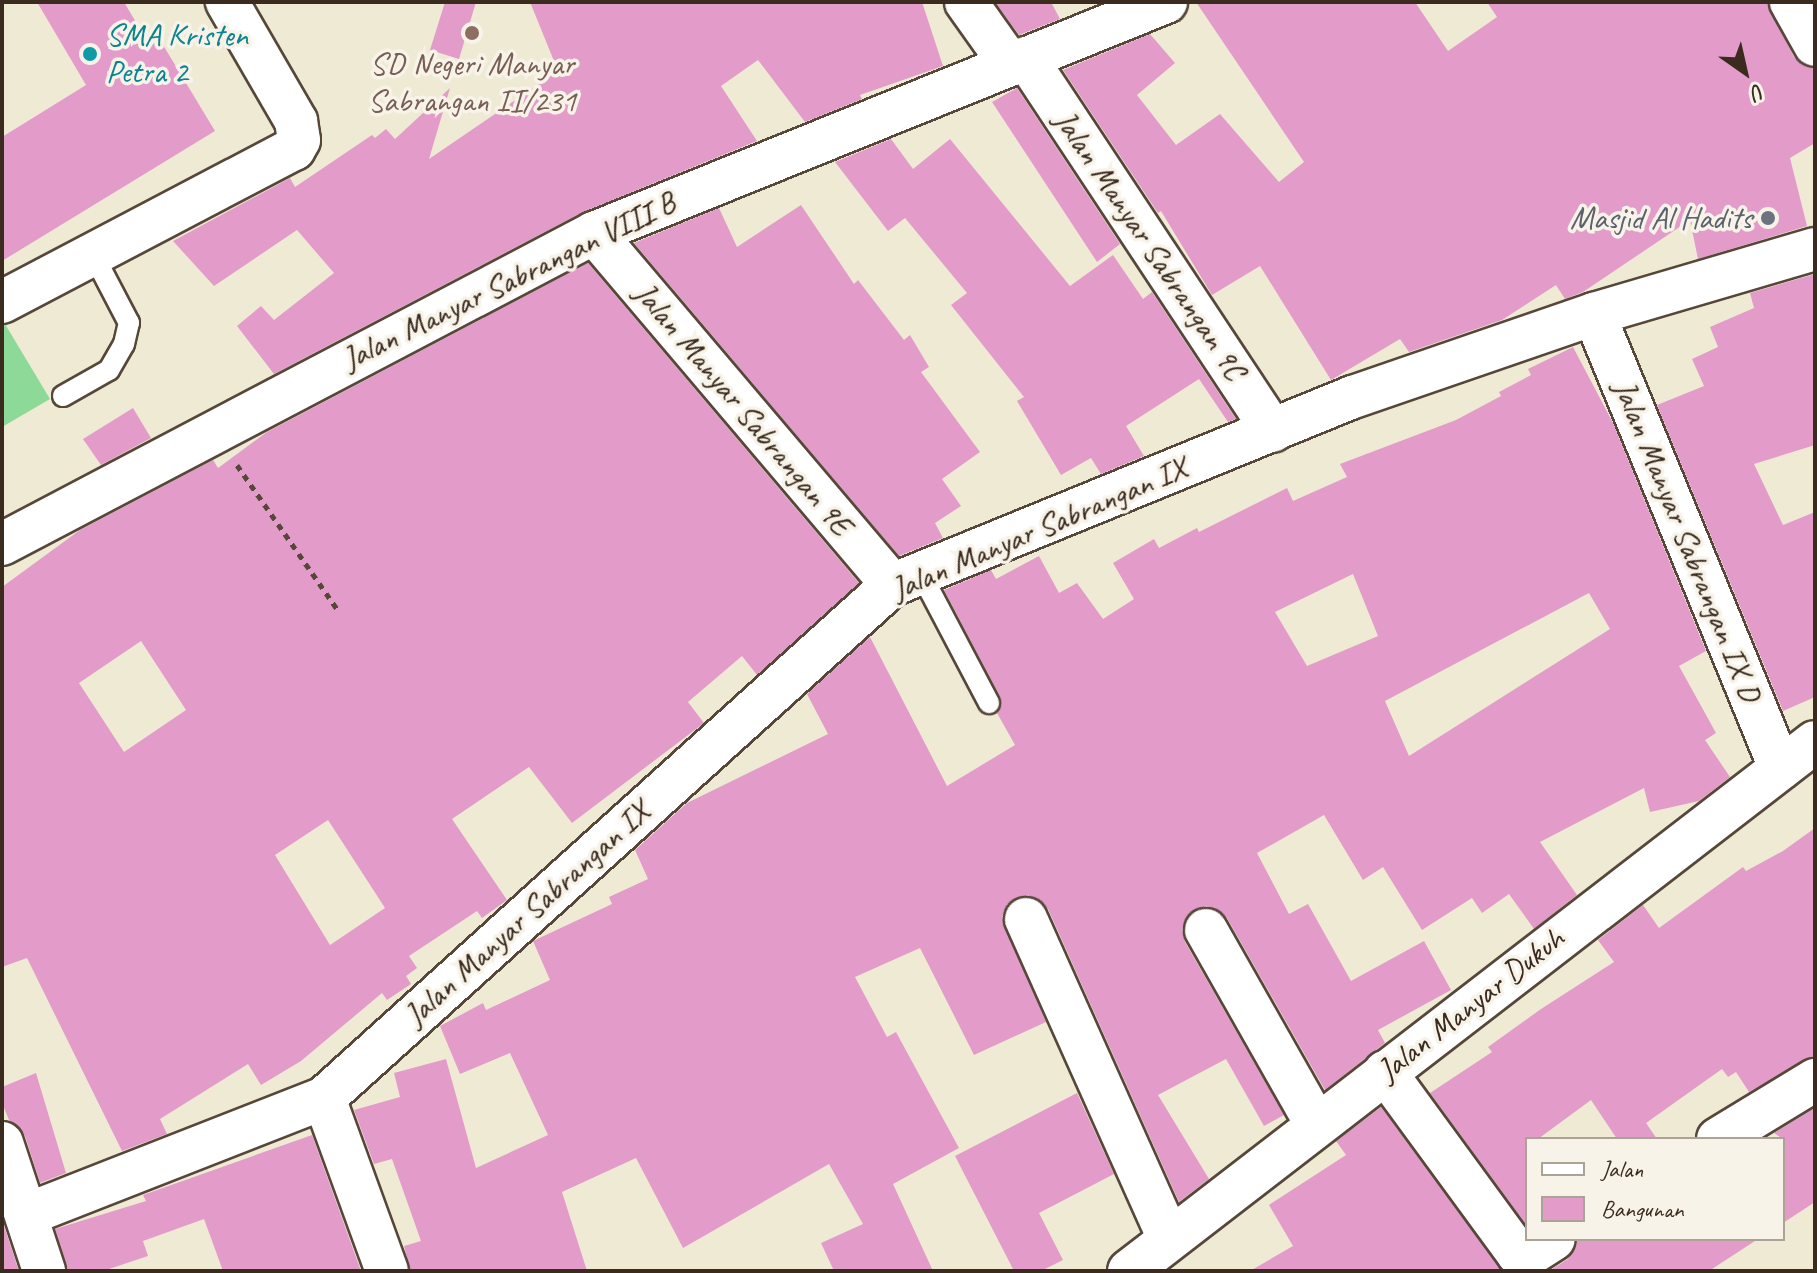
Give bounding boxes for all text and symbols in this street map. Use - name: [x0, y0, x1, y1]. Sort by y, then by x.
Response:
- place label: SMA Kristen Petra 2: [106, 17, 248, 92]
- marker: SD Negeri Manyar Sabrangan II/231: [463, 24, 481, 42]
- north arrow: [1705, 32, 1785, 112]
- marker: SMA Kristen Petra 2: [81, 45, 99, 63]
- place label: SD Negeri Manyar Sabrangan II/231: [368, 46, 576, 121]
- text: U: [1746, 77, 1771, 106]
- street label: Jalan Manyar Sabrangan 9C: [1046, 103, 1254, 387]
- street label: Jalan Manyar Sabrangan VIII B: [336, 184, 682, 378]
- place label: Masjid Al Hadits: [1570, 199, 1752, 237]
- marker: Masjid Al Hadits: [1759, 209, 1777, 227]
- street label: Jalan Manyar Sabrangan 9E: [626, 275, 860, 543]
- street label: Jalan Manyar Sabrangan IX D: [1605, 375, 1769, 707]
- street label: Jalan Manyar Sabrangan IX: [886, 449, 1192, 609]
- street label: Jalan Manyar Sabrangan IX: [396, 794, 658, 1034]
- street label: Jalan Manyar Dukuh: [1370, 920, 1572, 1090]
- legend: [1525, 1137, 1785, 1241]
- text: Jalan: [1601, 1154, 1643, 1184]
- text: Bangunan: [1601, 1194, 1684, 1224]

